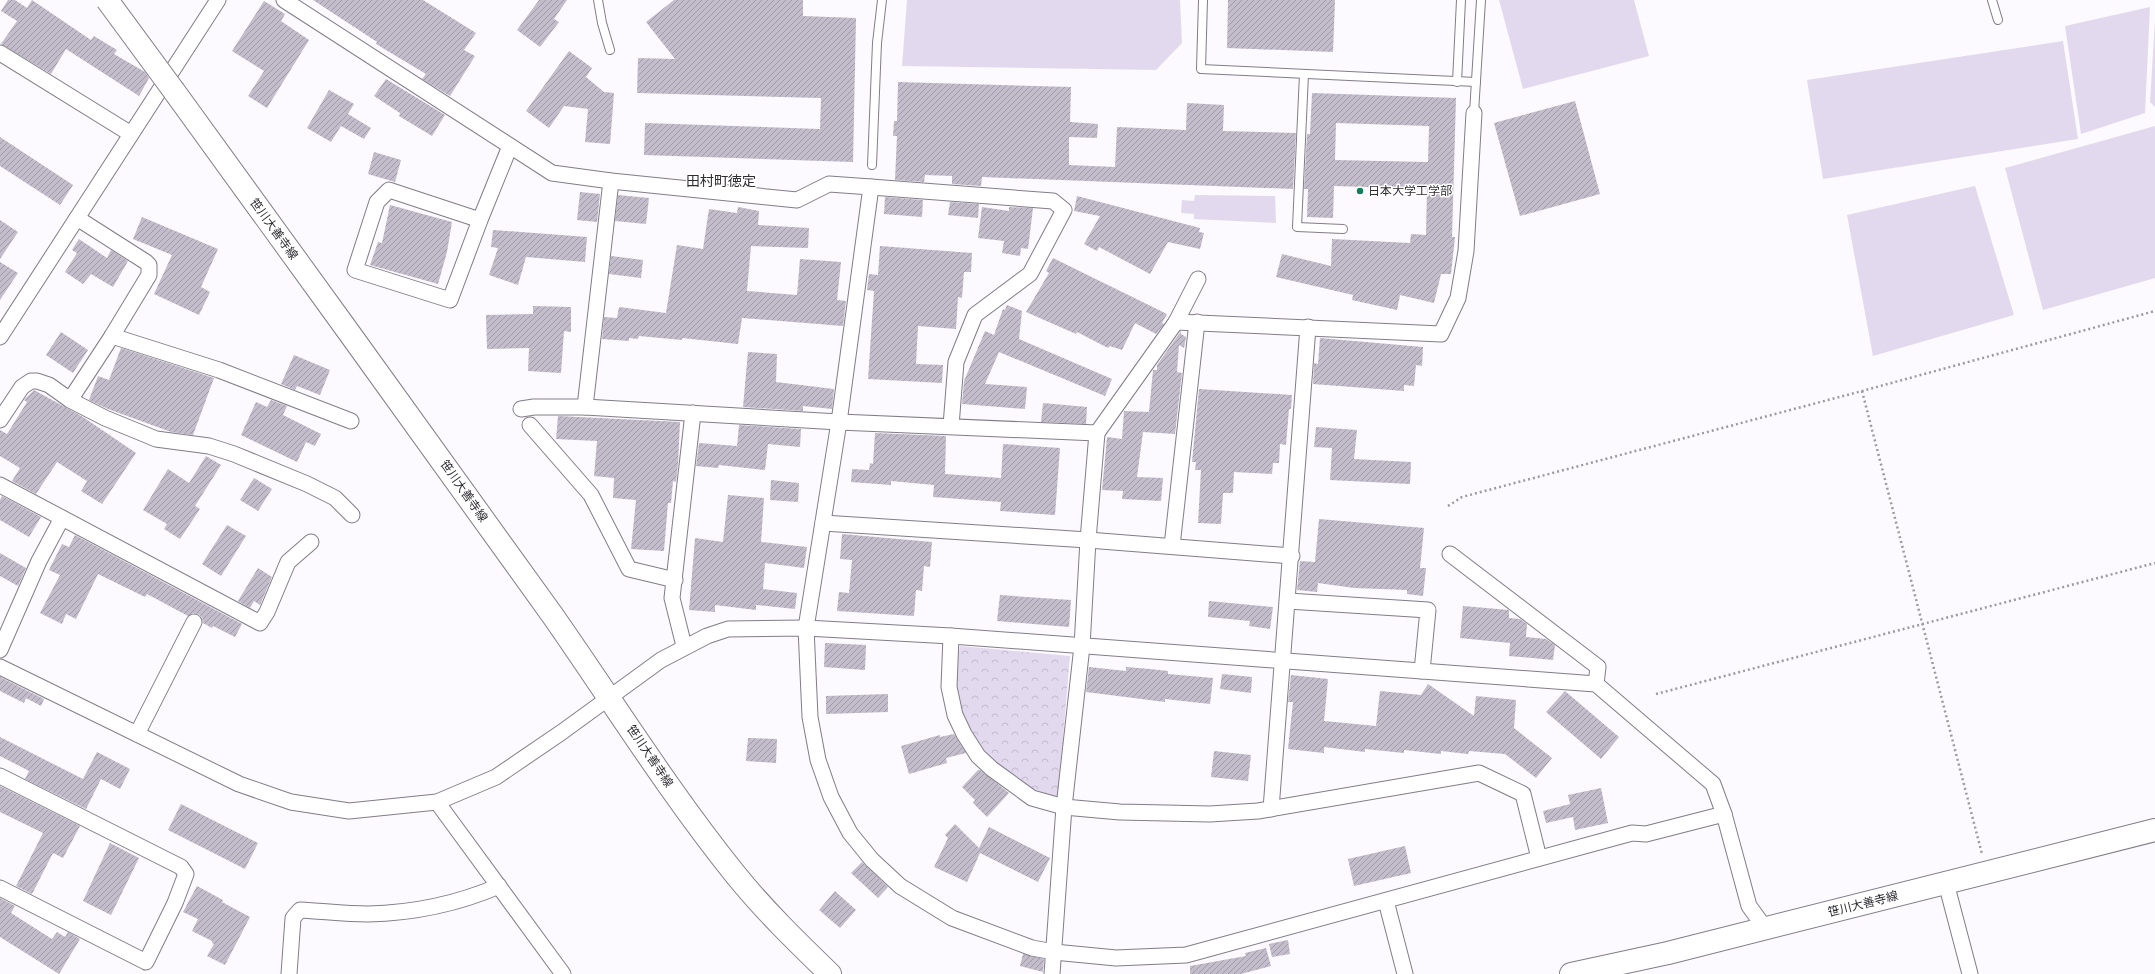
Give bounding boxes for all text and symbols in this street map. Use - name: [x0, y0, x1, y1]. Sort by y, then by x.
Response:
- district label: 田村町徳定: [686, 172, 756, 190]
- place label: 日本大学工学部: [1368, 183, 1452, 198]
- marker: 日本大学工学部: [1355, 186, 1365, 196]
- street label: 笹川大善寺線: [247, 195, 302, 262]
- street label: 笹川大善寺線: [438, 457, 491, 525]
- street label: 笹川大善寺線: [624, 722, 677, 790]
- street label: 笹川大善寺線: [1826, 888, 1900, 920]

